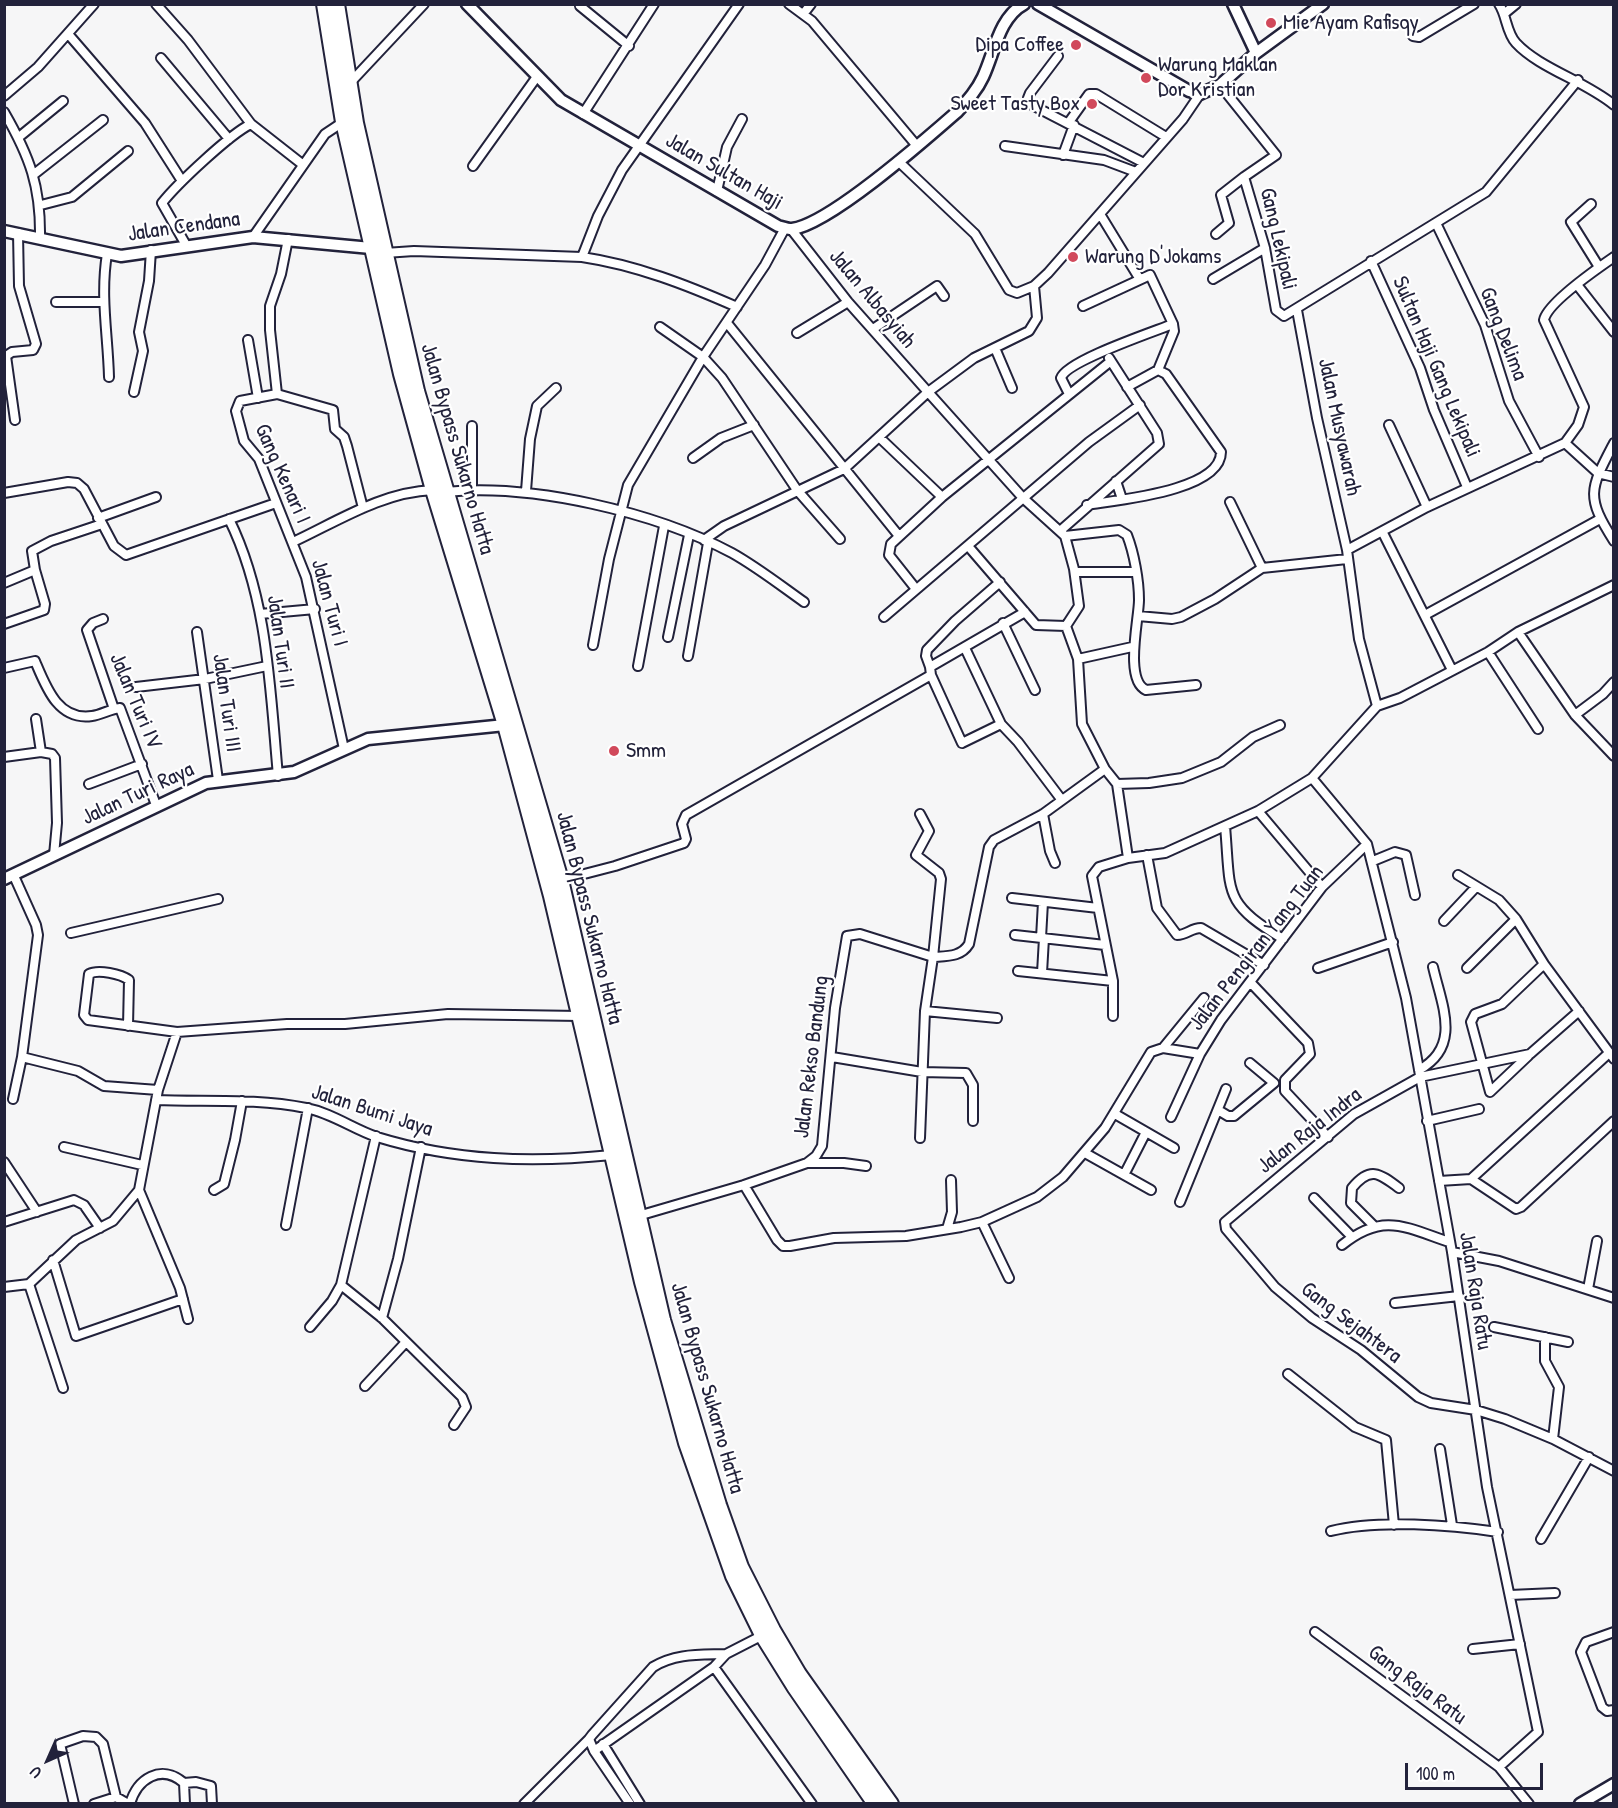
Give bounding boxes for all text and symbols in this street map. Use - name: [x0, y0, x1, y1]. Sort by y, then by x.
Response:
- place label: Mie Ayam Rafisqy: [1283, 10, 1419, 36]
- marker: Mie Ayam Rafisqy: [1264, 16, 1278, 30]
- place label: Dipa Coffee: [976, 32, 1064, 58]
- marker: Dipa Coffee: [1069, 38, 1083, 52]
- place label: Warung Maklan Dor Kristian: [1158, 52, 1278, 104]
- marker: Warung Maklan Dor Kristian: [1139, 71, 1153, 85]
- place label: Sweet Tasty Box: [950, 91, 1080, 117]
- marker: Sweet Tasty Box: [1085, 97, 1099, 111]
- street label: Jalan Sultan Haji: [661, 128, 787, 216]
- street label: Gang Lekipali: [1253, 185, 1303, 293]
- street label: Jalan Cendana: [126, 206, 242, 248]
- street label: Jalan Albasyiah: [823, 244, 921, 354]
- place label: Warung D'Jokams: [1085, 244, 1221, 270]
- marker: Warung D'Jokams: [1066, 250, 1080, 264]
- street label: Sultan Haji Gang Lekipali: [1386, 273, 1486, 461]
- street label: Gang Delima: [1473, 284, 1533, 384]
- street label: Jalan Bypass Sukarno Hatta: [414, 340, 500, 558]
- street label: Jalan Musyawarah: [1312, 356, 1366, 498]
- street label: Gang Kenari I: [248, 420, 316, 528]
- street label: Jalan Turi I: [305, 557, 353, 649]
- street label: Jalan Turi II: [260, 594, 300, 690]
- street label: Jalan Turi IV: [103, 649, 167, 753]
- street label: Jalan Turi III: [206, 652, 246, 754]
- place label: Smm: [626, 738, 666, 764]
- marker: Smm: [607, 744, 621, 758]
- street label: Jalan Turi Raya: [78, 757, 198, 831]
- street label: Jalan Bypass Sukarno Hatta: [550, 809, 628, 1027]
- street label: Jalan Pengiran Yang Tuan: [1184, 860, 1330, 1036]
- street label: Jalan Rekso Bandung: [789, 974, 835, 1140]
- street label: Jalan Bumi Jaya: [308, 1079, 436, 1143]
- street label: Jalan Raja Indra: [1253, 1082, 1367, 1180]
- street label: Jalan Raja Ratu: [1453, 1230, 1497, 1352]
- street label: Gang Sejahtera: [1295, 1277, 1407, 1369]
- street label: Jalan Bypass Sukarno Hatta: [664, 1279, 750, 1497]
- street label: Gang Raja Ratu: [1363, 1639, 1471, 1731]
- north arrow: [18, 1730, 78, 1790]
- scale bar: [1408, 1751, 1546, 1789]
- text: 100 m: [1416, 1761, 1455, 1786]
- text: U: [24, 1762, 46, 1784]

